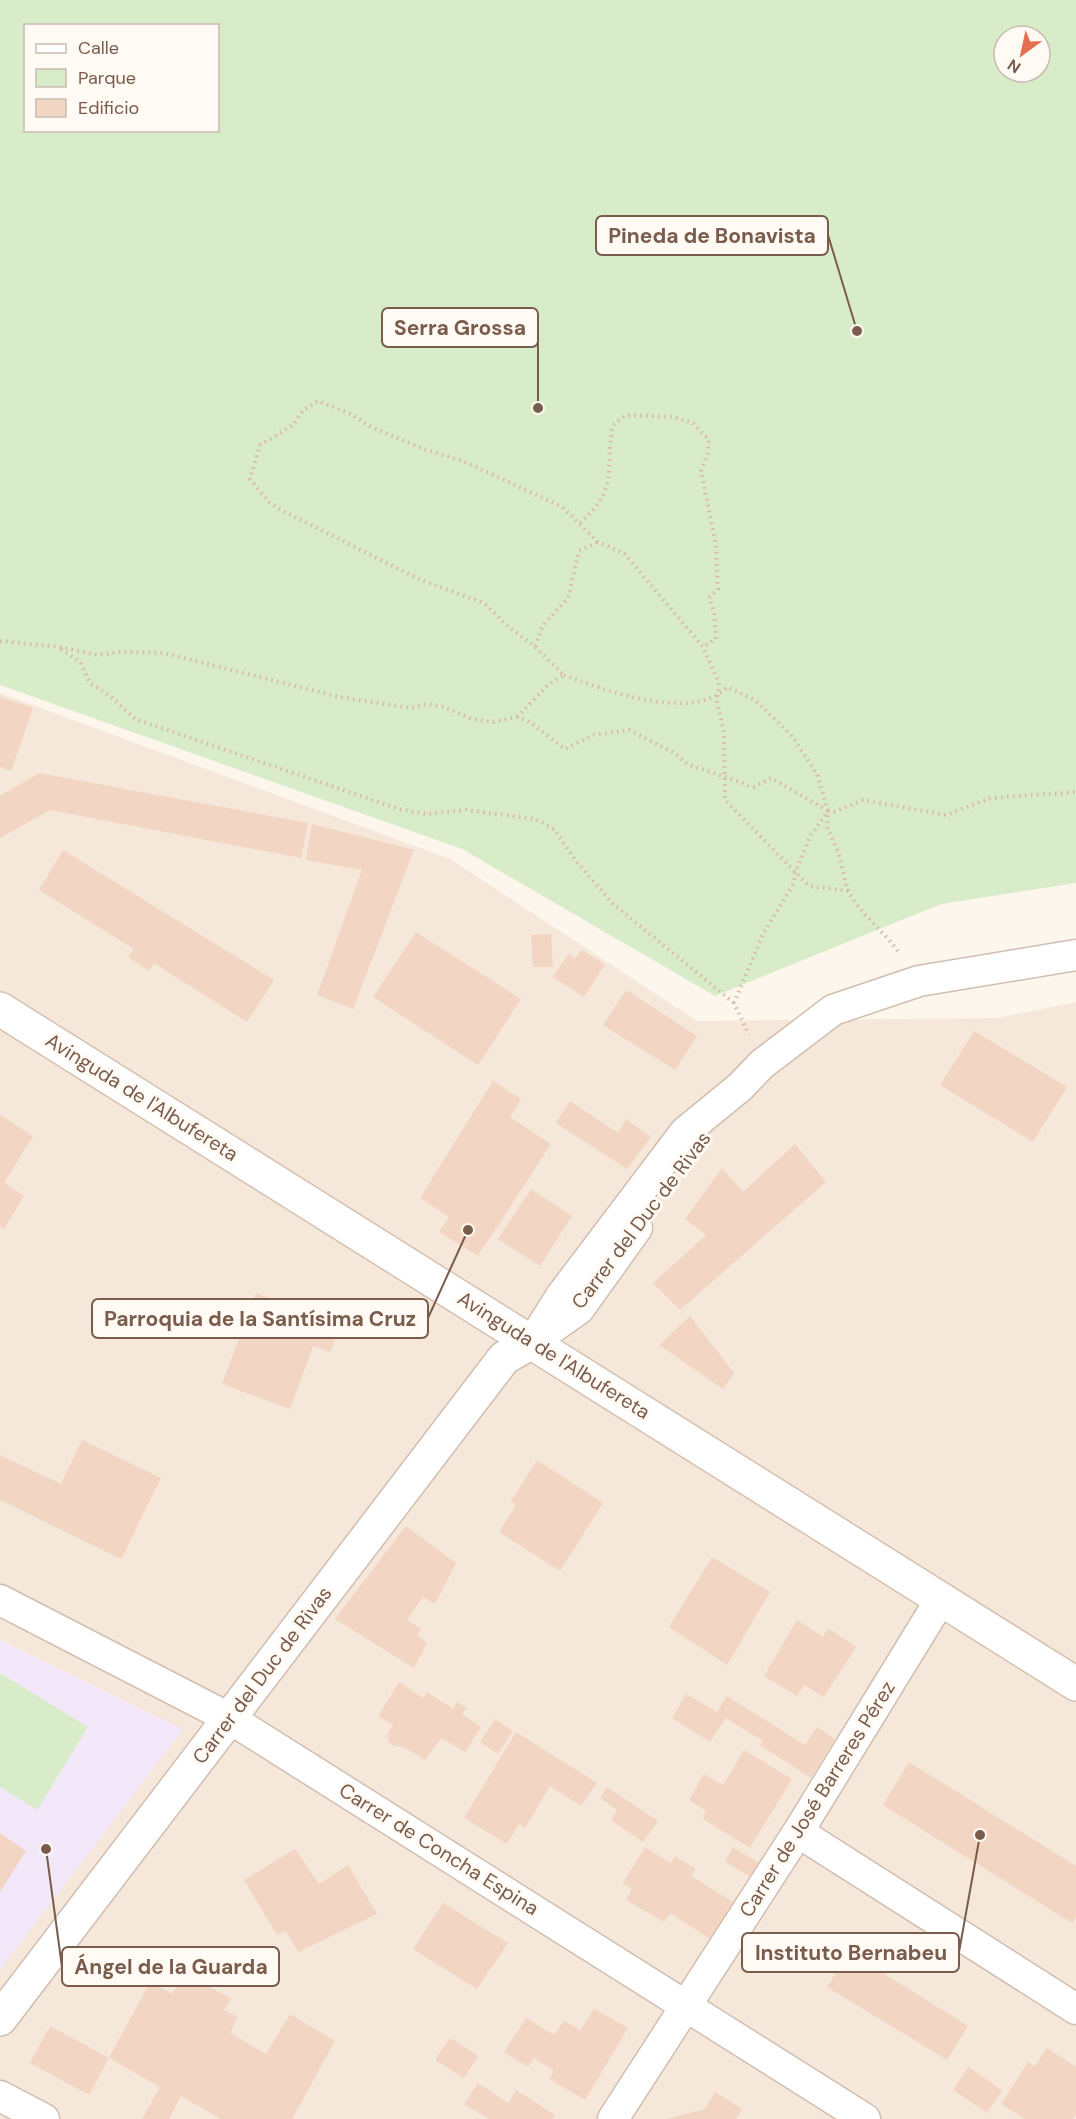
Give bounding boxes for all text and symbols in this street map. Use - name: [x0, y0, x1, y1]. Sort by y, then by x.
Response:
- legend: [24, 24, 219, 132]
- north arrow: [992, 24, 1052, 84]
- text: Calle: [78, 36, 119, 60]
- text: N: [1003, 54, 1025, 78]
- text: Parque: [78, 66, 136, 90]
- text: Edificio: [78, 96, 139, 120]
- callout: Pineda de Bonavista: [596, 216, 828, 255]
- text: Pineda de Bonavista: [608, 222, 816, 250]
- callout: Serra Grossa: [382, 308, 538, 347]
- text: Serra Grossa: [394, 314, 526, 342]
- street label: Avinguda de l'Albufereta: [41, 1027, 243, 1167]
- street label: Carrer del Duc de Rivas: [566, 1126, 716, 1314]
- street label: Avinguda de l'Albufereta: [453, 1285, 655, 1425]
- callout: Parroquia de la Santísima Cruz: [92, 1299, 428, 1338]
- text: Parroquia de la Santísima Cruz: [104, 1305, 416, 1333]
- street label: Carrer del Duc de Rivas: [187, 1581, 337, 1769]
- street label: Carrer de José Barreres Pérez: [733, 1676, 901, 1922]
- street label: Carrer de Concha Espina: [334, 1777, 544, 1921]
- callout: Instituto Bernabeu: [742, 1933, 959, 1972]
- text: Instituto Bernabeu: [755, 1939, 947, 1967]
- callout: Ángel de la Guarda: [62, 1947, 279, 1986]
- text: Ángel de la Guarda: [74, 1953, 268, 1981]

